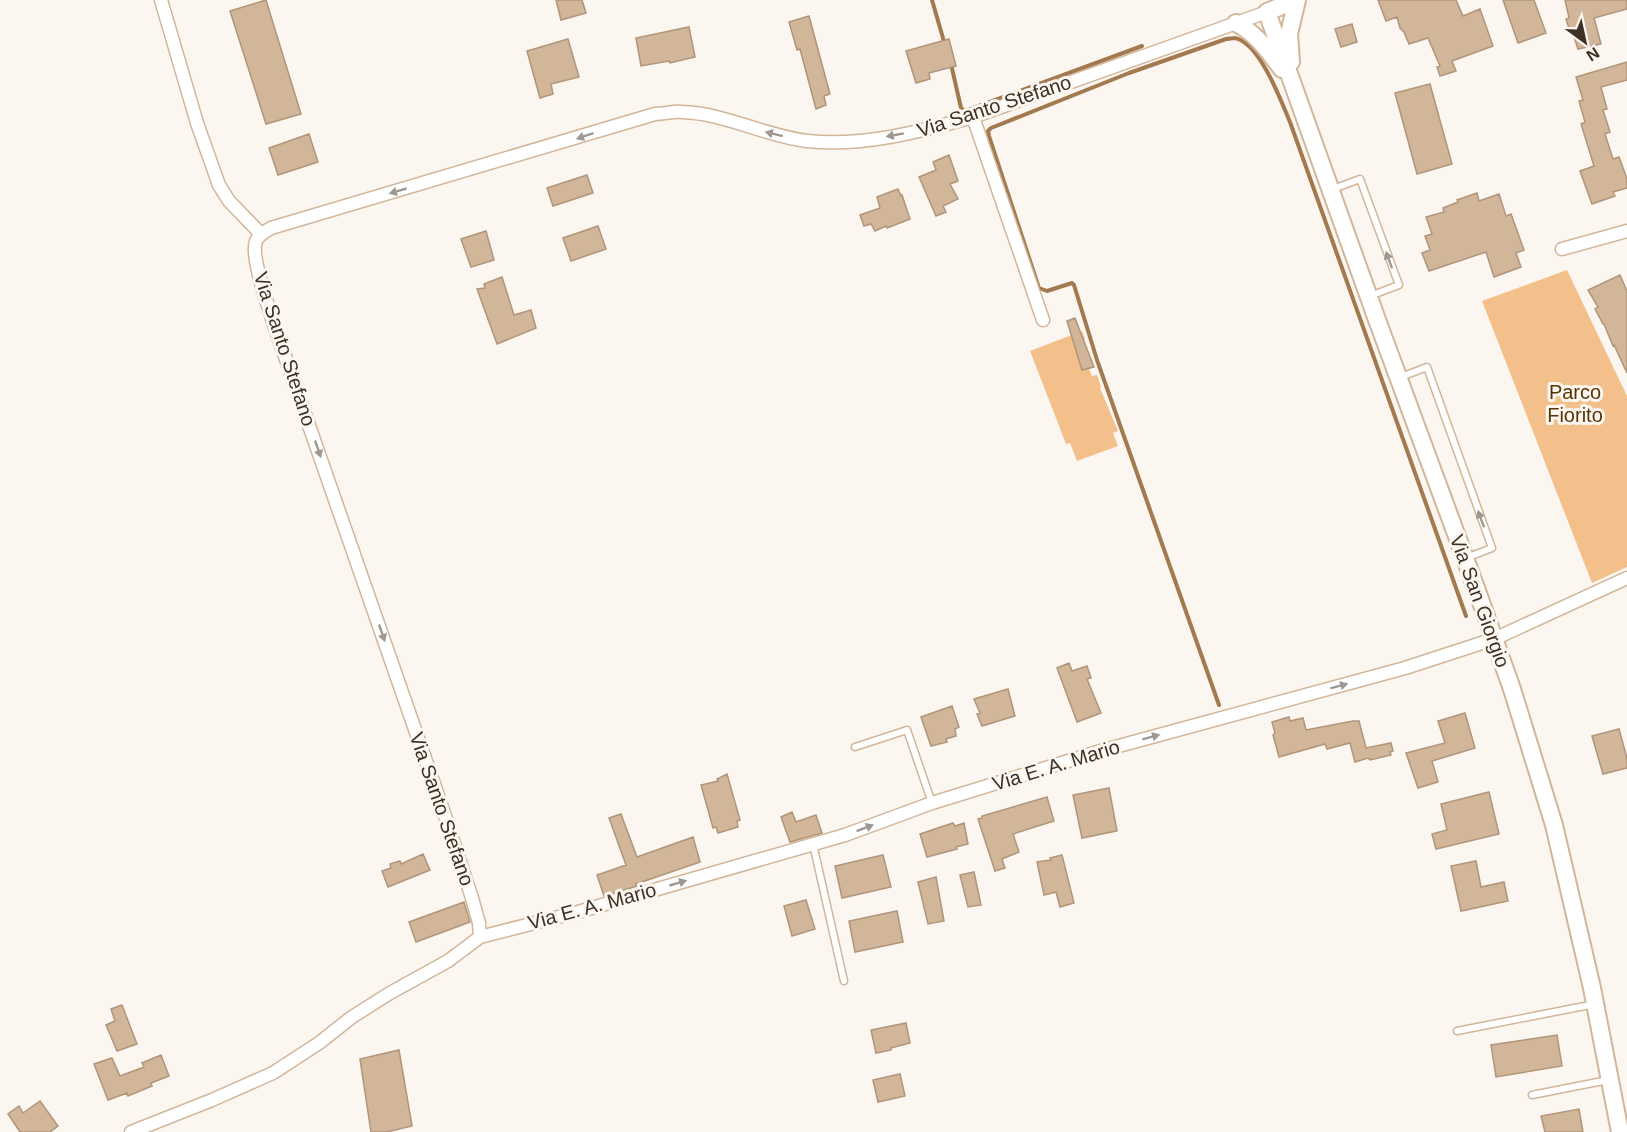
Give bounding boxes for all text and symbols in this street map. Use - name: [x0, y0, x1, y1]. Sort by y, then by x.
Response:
- north arrow: [1555, 12, 1615, 72]
- text: N: [1583, 44, 1602, 64]
- street label: Via Santo Stefano: [914, 71, 1074, 141]
- one-way arrow: [764, 128, 783, 138]
- one-way arrow: [576, 131, 594, 141]
- one-way arrow: [886, 131, 905, 140]
- one-way arrow: [389, 187, 407, 196]
- one-way arrow: [1384, 250, 1394, 268]
- street label: Via Santo Stefano: [250, 269, 320, 429]
- park label: Parco Fiorito: [1547, 381, 1603, 426]
- one-way arrow: [313, 440, 323, 458]
- one-way arrow: [1476, 510, 1486, 528]
- street label: Via San Giorgio: [1446, 532, 1514, 670]
- one-way arrow: [377, 624, 387, 642]
- one-way arrow: [1330, 681, 1348, 691]
- street label: Via Santo Stefano: [405, 729, 479, 889]
- one-way arrow: [1142, 732, 1160, 742]
- street label: Via E. A. Mario: [990, 735, 1122, 795]
- one-way arrow: [856, 822, 874, 832]
- one-way arrow: [669, 877, 687, 887]
- street label: Via E. A. Mario: [525, 878, 659, 934]

